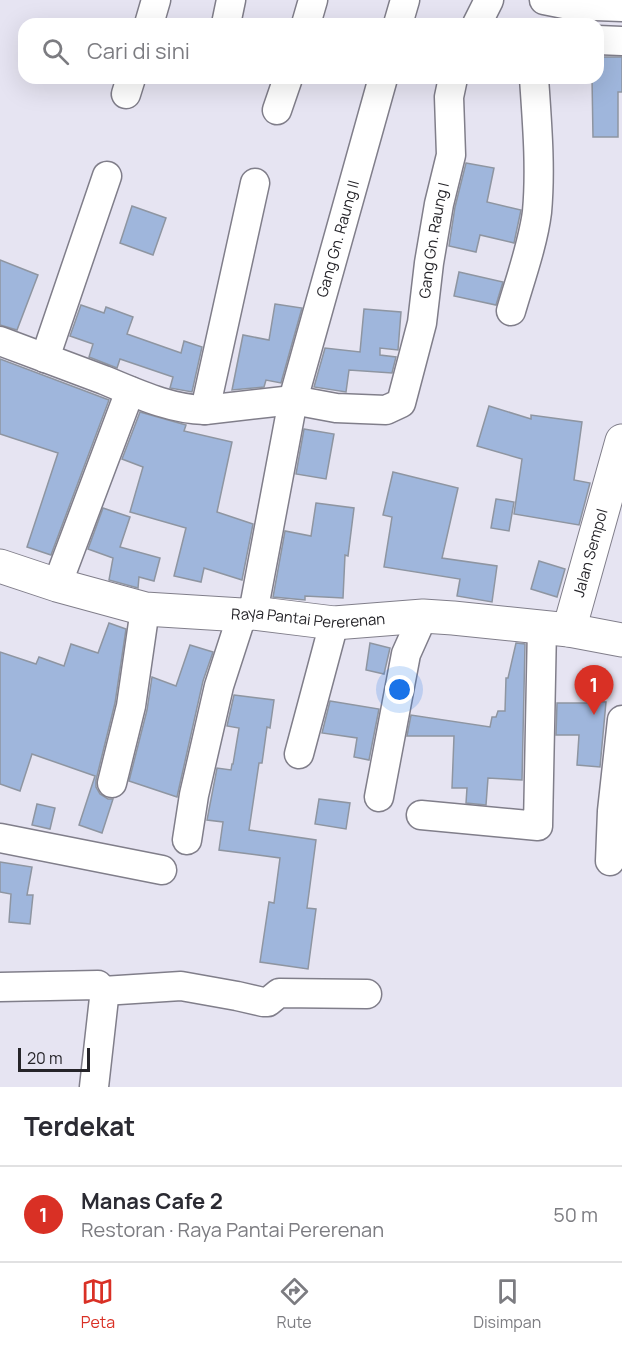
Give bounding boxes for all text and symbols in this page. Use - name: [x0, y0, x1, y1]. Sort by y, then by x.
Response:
- search box: [18, 18, 604, 84]
- icon: search: [39, 35, 72, 68]
- text: Cari di sini: [87, 36, 190, 66]
- street label: Gang Gn. Raung II: [311, 178, 364, 300]
- street label: Gang Gn. Raung I: [414, 180, 454, 300]
- street label: Jalan Sempol: [568, 506, 612, 599]
- street label: Raya Pantai Pererenan: [230, 602, 386, 633]
- pin: 1: [574, 666, 614, 715]
- your location: [385, 675, 414, 704]
- scale bar: [18, 1045, 90, 1072]
- text: 20 m: [27, 1047, 63, 1069]
- text: Terdekat: [24, 1108, 135, 1144]
- text: Manas Cafe 2: [81, 1186, 223, 1216]
- text: 1: [39, 1201, 48, 1228]
- text: 50 m: [553, 1201, 598, 1228]
- text: Restoran · Raya Pantai Pererenan: [81, 1216, 384, 1243]
- tab: Peta: [81, 1275, 115, 1333]
- tab: Rute: [277, 1275, 312, 1333]
- tab: Disimpan: [473, 1275, 541, 1333]

